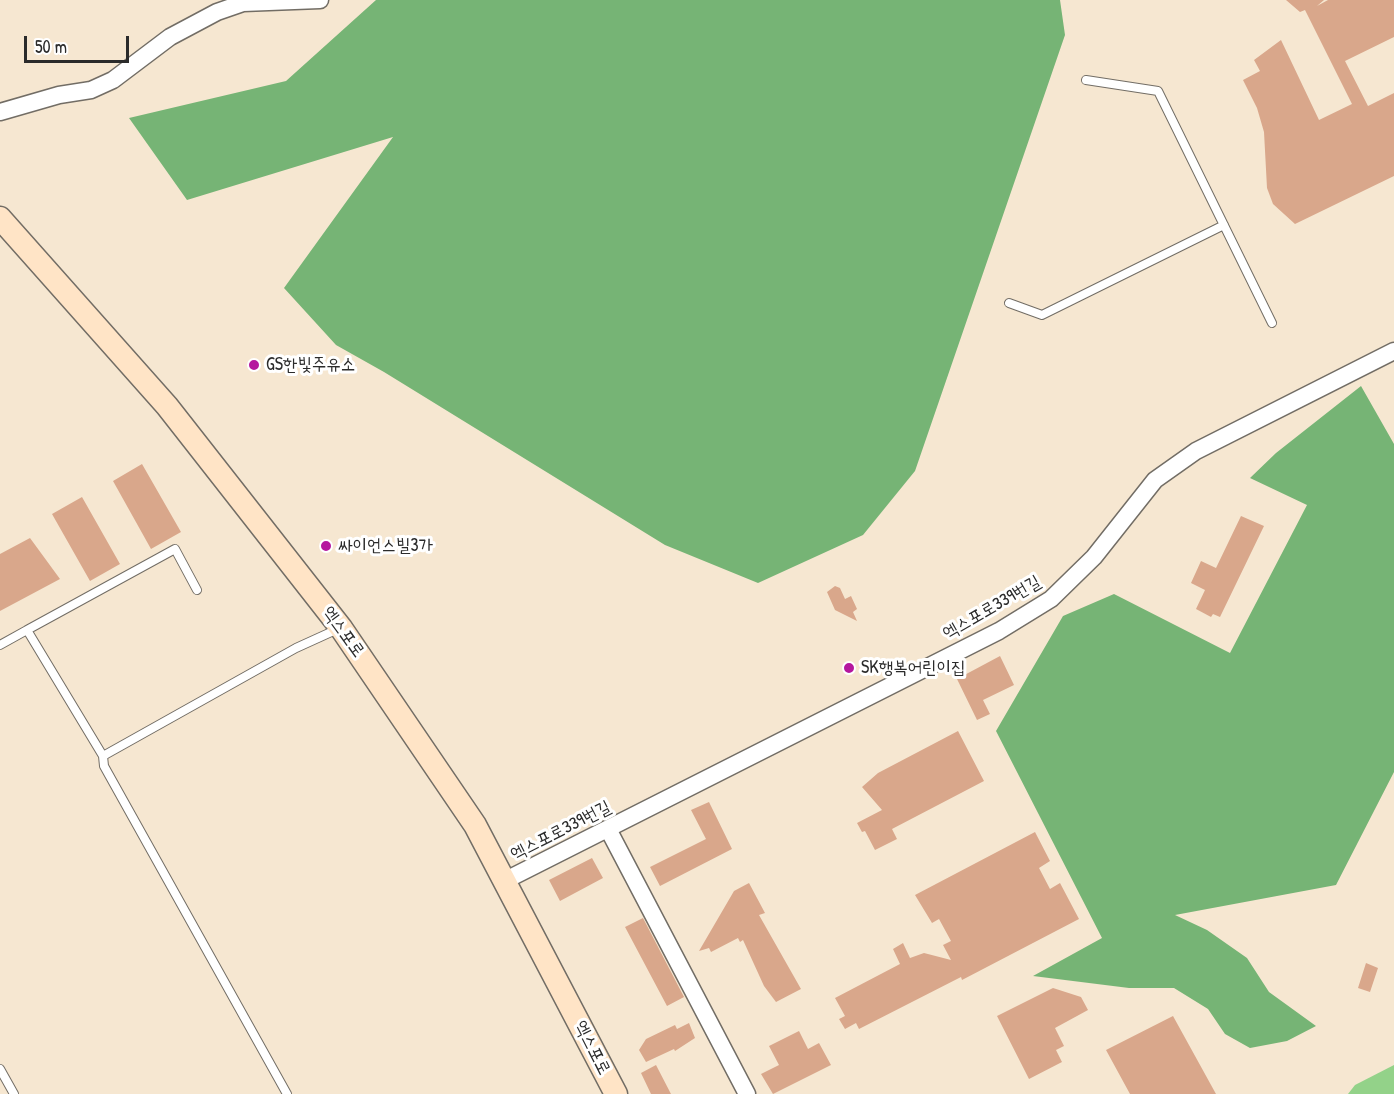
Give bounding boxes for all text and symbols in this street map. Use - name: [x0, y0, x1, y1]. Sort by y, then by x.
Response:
- scale bar: [27, 24, 132, 62]
- text: 50 m: [35, 34, 67, 59]
- place label: GS한빛주유소: [266, 354, 355, 376]
- marker: GS한빛주유소: [247, 358, 261, 372]
- place label: 싸이언스빌3가: [338, 535, 433, 557]
- marker: 싸이언스빌3가: [319, 539, 333, 553]
- street label: 엑스포로339번길: [939, 571, 1045, 645]
- street label: 엑스포로: [317, 602, 369, 662]
- place label: SK행복어린이집: [861, 657, 966, 679]
- marker: SK행복어린이집: [842, 661, 856, 675]
- street label: 엑스포로339번길: [507, 796, 615, 866]
- street label: 엑스포로: [569, 1017, 615, 1079]

